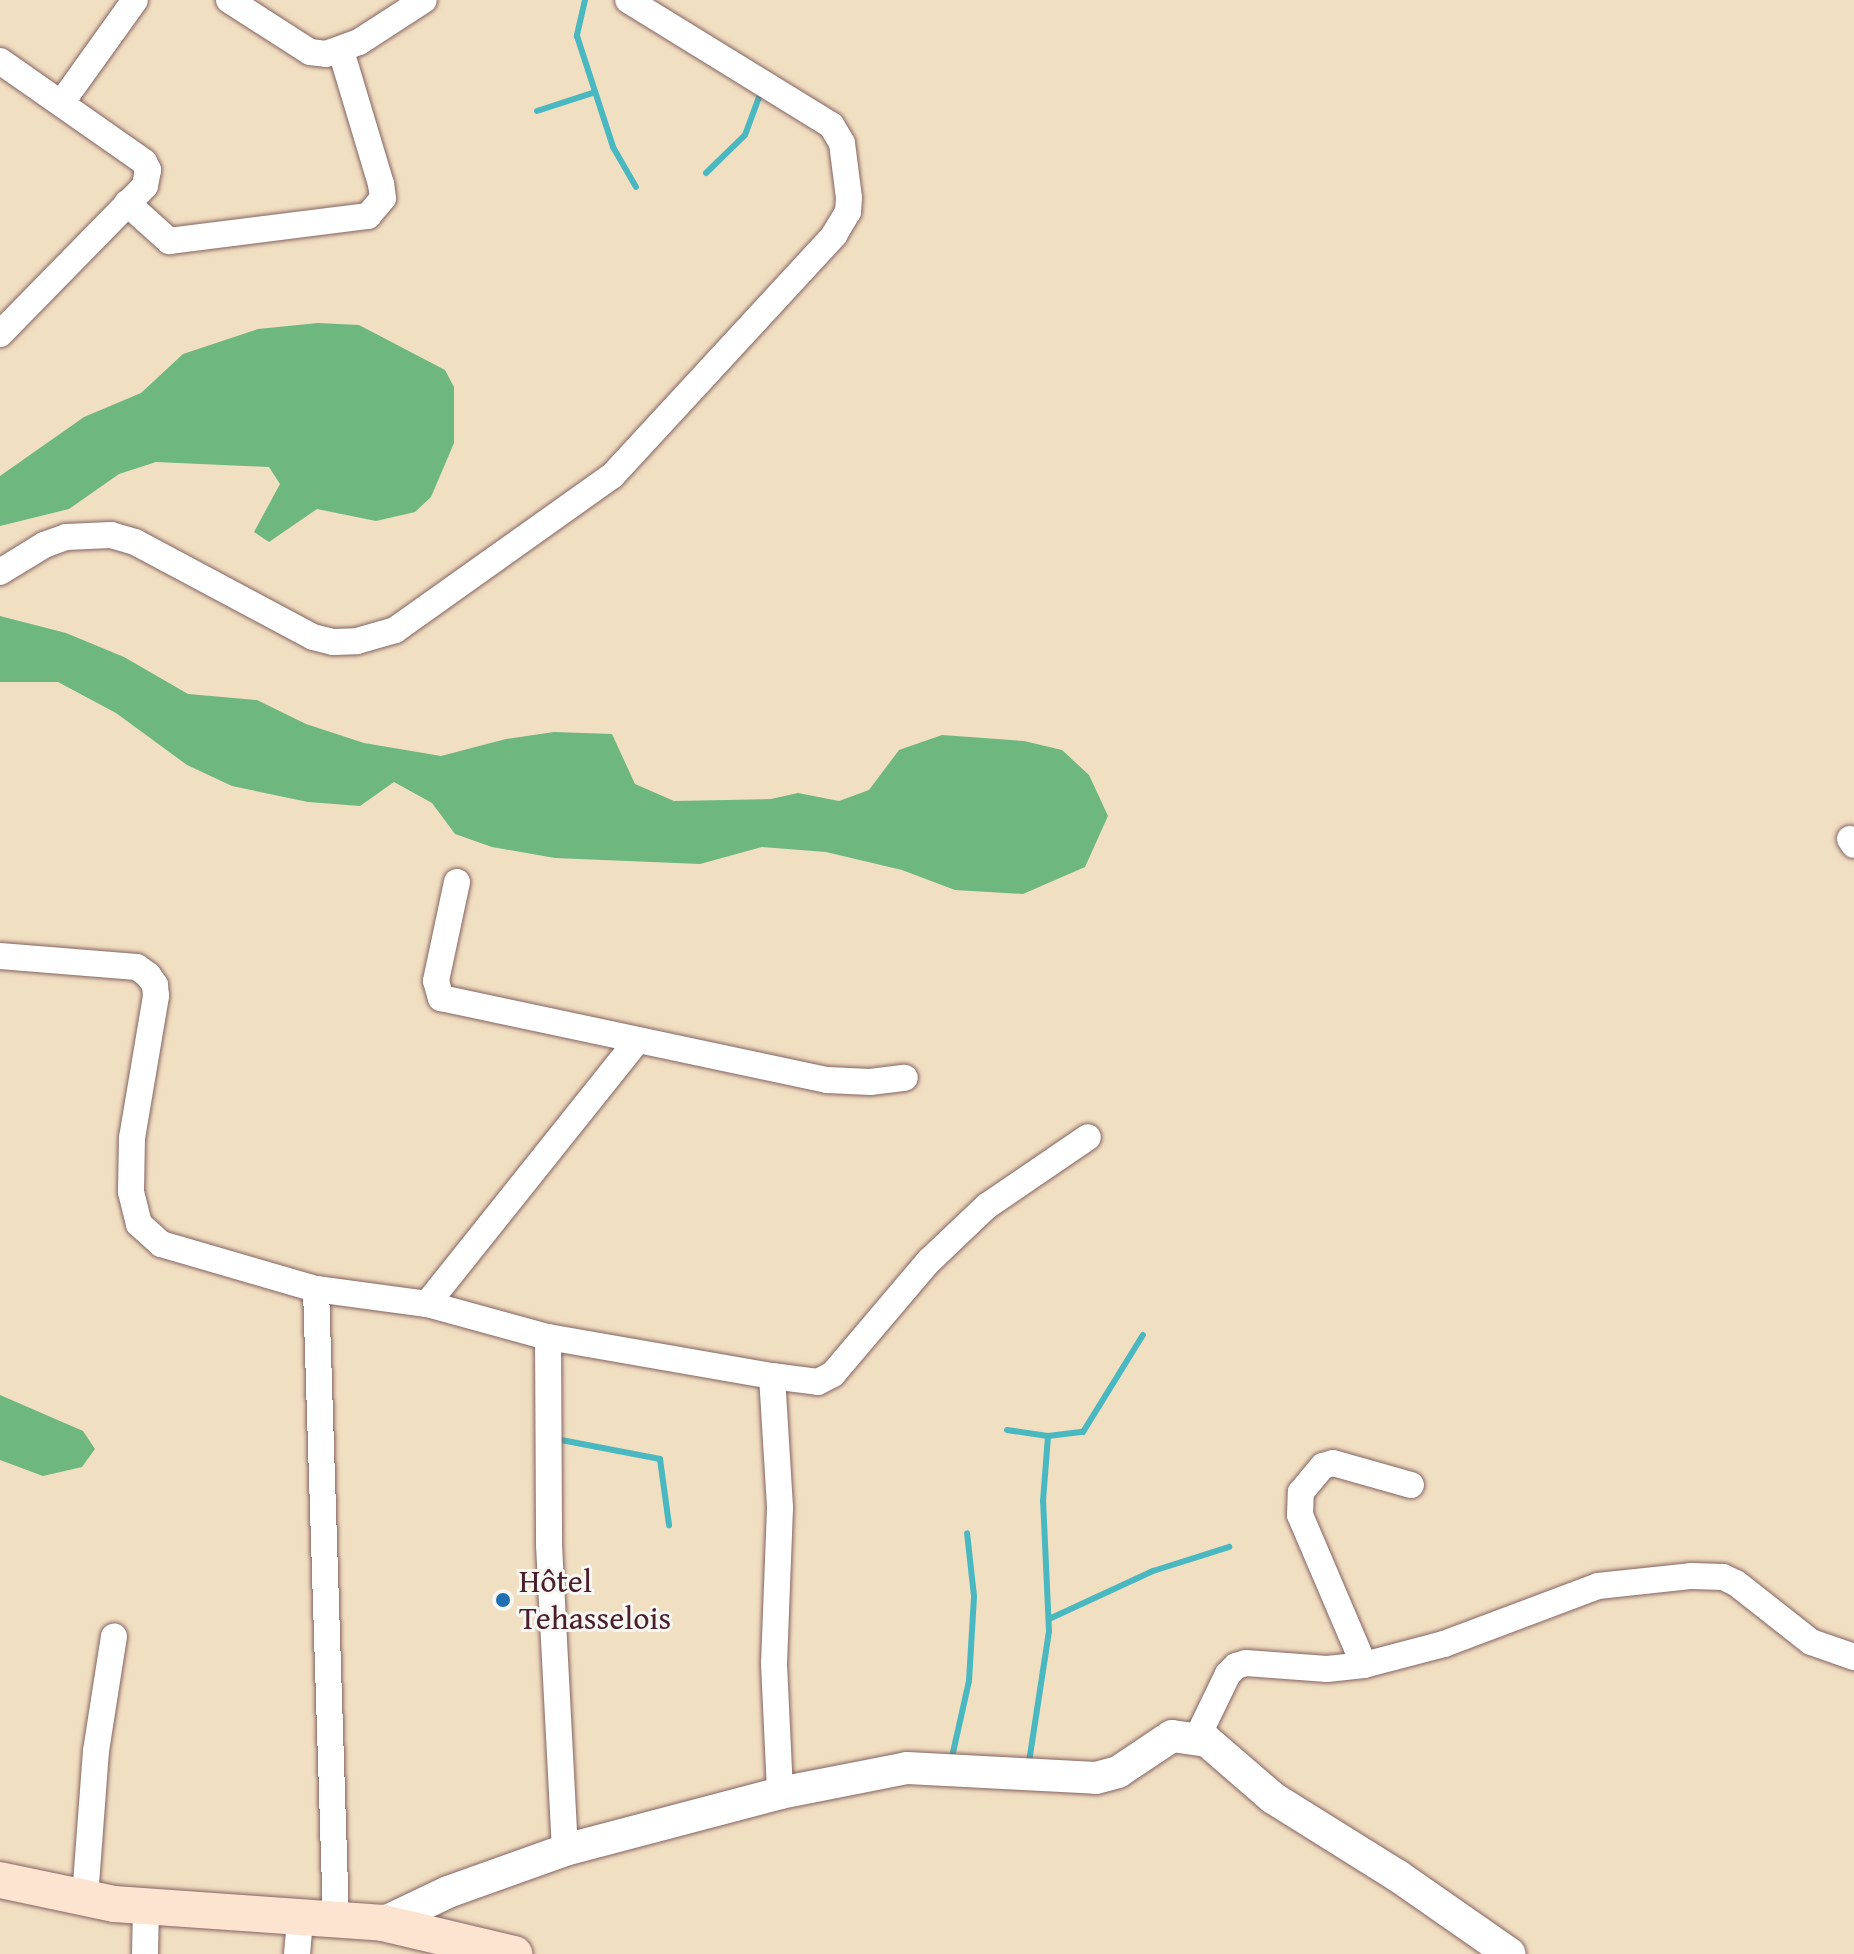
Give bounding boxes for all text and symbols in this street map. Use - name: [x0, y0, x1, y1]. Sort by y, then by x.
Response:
- place label: Hôtel Tehasselois: [519, 1563, 671, 1638]
- marker: Hôtel Tehasselois: [494, 1591, 512, 1609]

